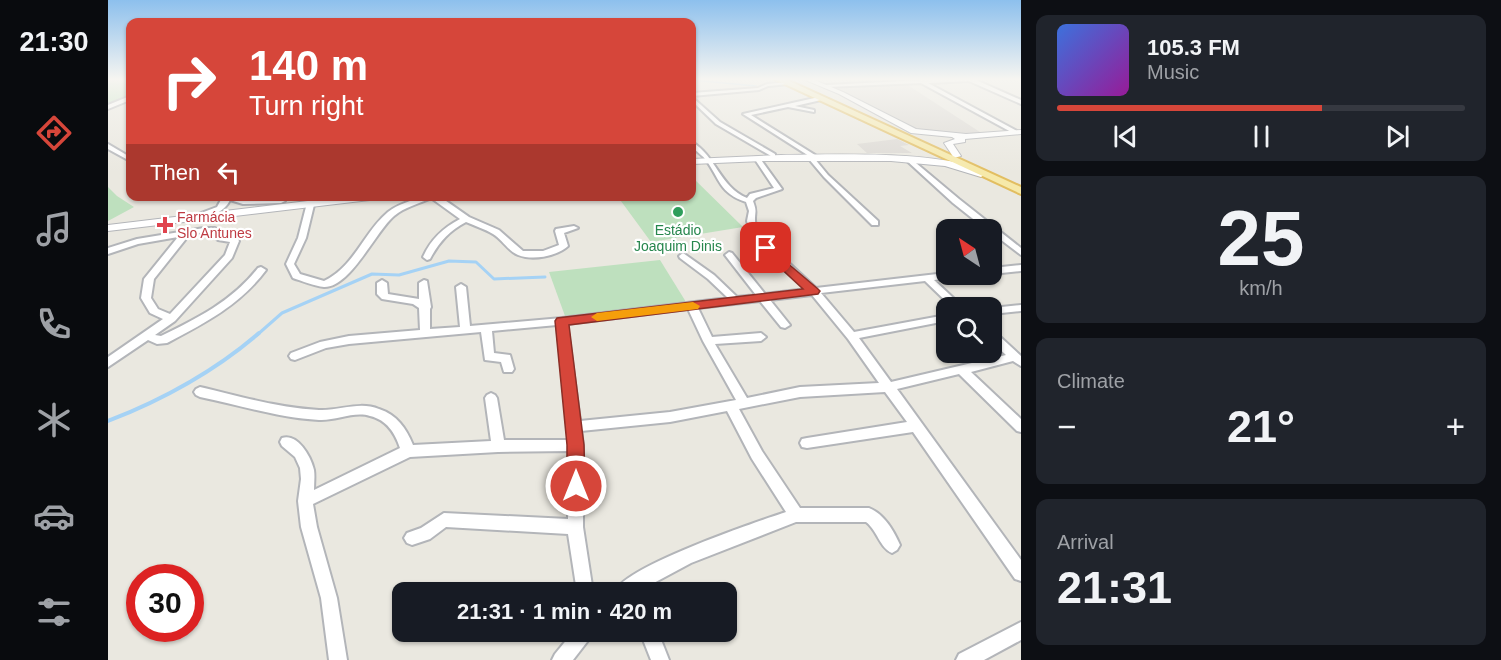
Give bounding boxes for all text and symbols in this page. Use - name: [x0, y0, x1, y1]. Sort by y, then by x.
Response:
- text: 21:30: [19, 27, 89, 57]
- text: 105.3 FM: [1147, 35, 1240, 60]
- icon: right: [150, 42, 228, 120]
- text: 140 m: [249, 42, 368, 89]
- text: Music: [1147, 61, 1199, 83]
- text: Turn right: [249, 91, 364, 121]
- icon: directions: [33, 112, 75, 154]
- icon: previous: [1109, 120, 1142, 153]
- icon: pause: [1245, 120, 1278, 153]
- icon: next: [1381, 120, 1414, 153]
- icon: left: [212, 156, 245, 189]
- text: Then: [150, 160, 200, 185]
- text: 25: [1218, 194, 1304, 282]
- marker: Estádio Joaquim Dinis: [671, 205, 685, 219]
- icon: music: [33, 208, 75, 250]
- place label: Farmácia Slo Antunes: [177, 209, 252, 241]
- marker: Farmácia Slo Antunes: [158, 218, 172, 232]
- north arrow: [936, 219, 1002, 285]
- map controls: [936, 219, 1002, 363]
- place label: Estádio Joaquim Dinis: [634, 222, 722, 254]
- pin: [740, 222, 791, 273]
- icon: arrive: [749, 231, 782, 264]
- text: km/h: [1239, 277, 1283, 299]
- button: search: [936, 297, 1002, 363]
- icon: phone: [33, 303, 75, 345]
- text: Climate: [1057, 370, 1125, 392]
- icon: climate: [33, 399, 75, 441]
- text: 21°: [1227, 401, 1295, 452]
- text: −: [1057, 408, 1076, 445]
- text: +: [1446, 408, 1465, 445]
- position arrow: [544, 454, 608, 518]
- icon: car: [33, 495, 75, 537]
- text: Arrival: [1057, 531, 1114, 553]
- text: 21:31: [1057, 562, 1172, 613]
- speed limit sign: 30: [126, 564, 204, 642]
- icon: filters: [33, 591, 75, 633]
- text: 21:31 · 1 min · 420 m: [457, 599, 672, 624]

